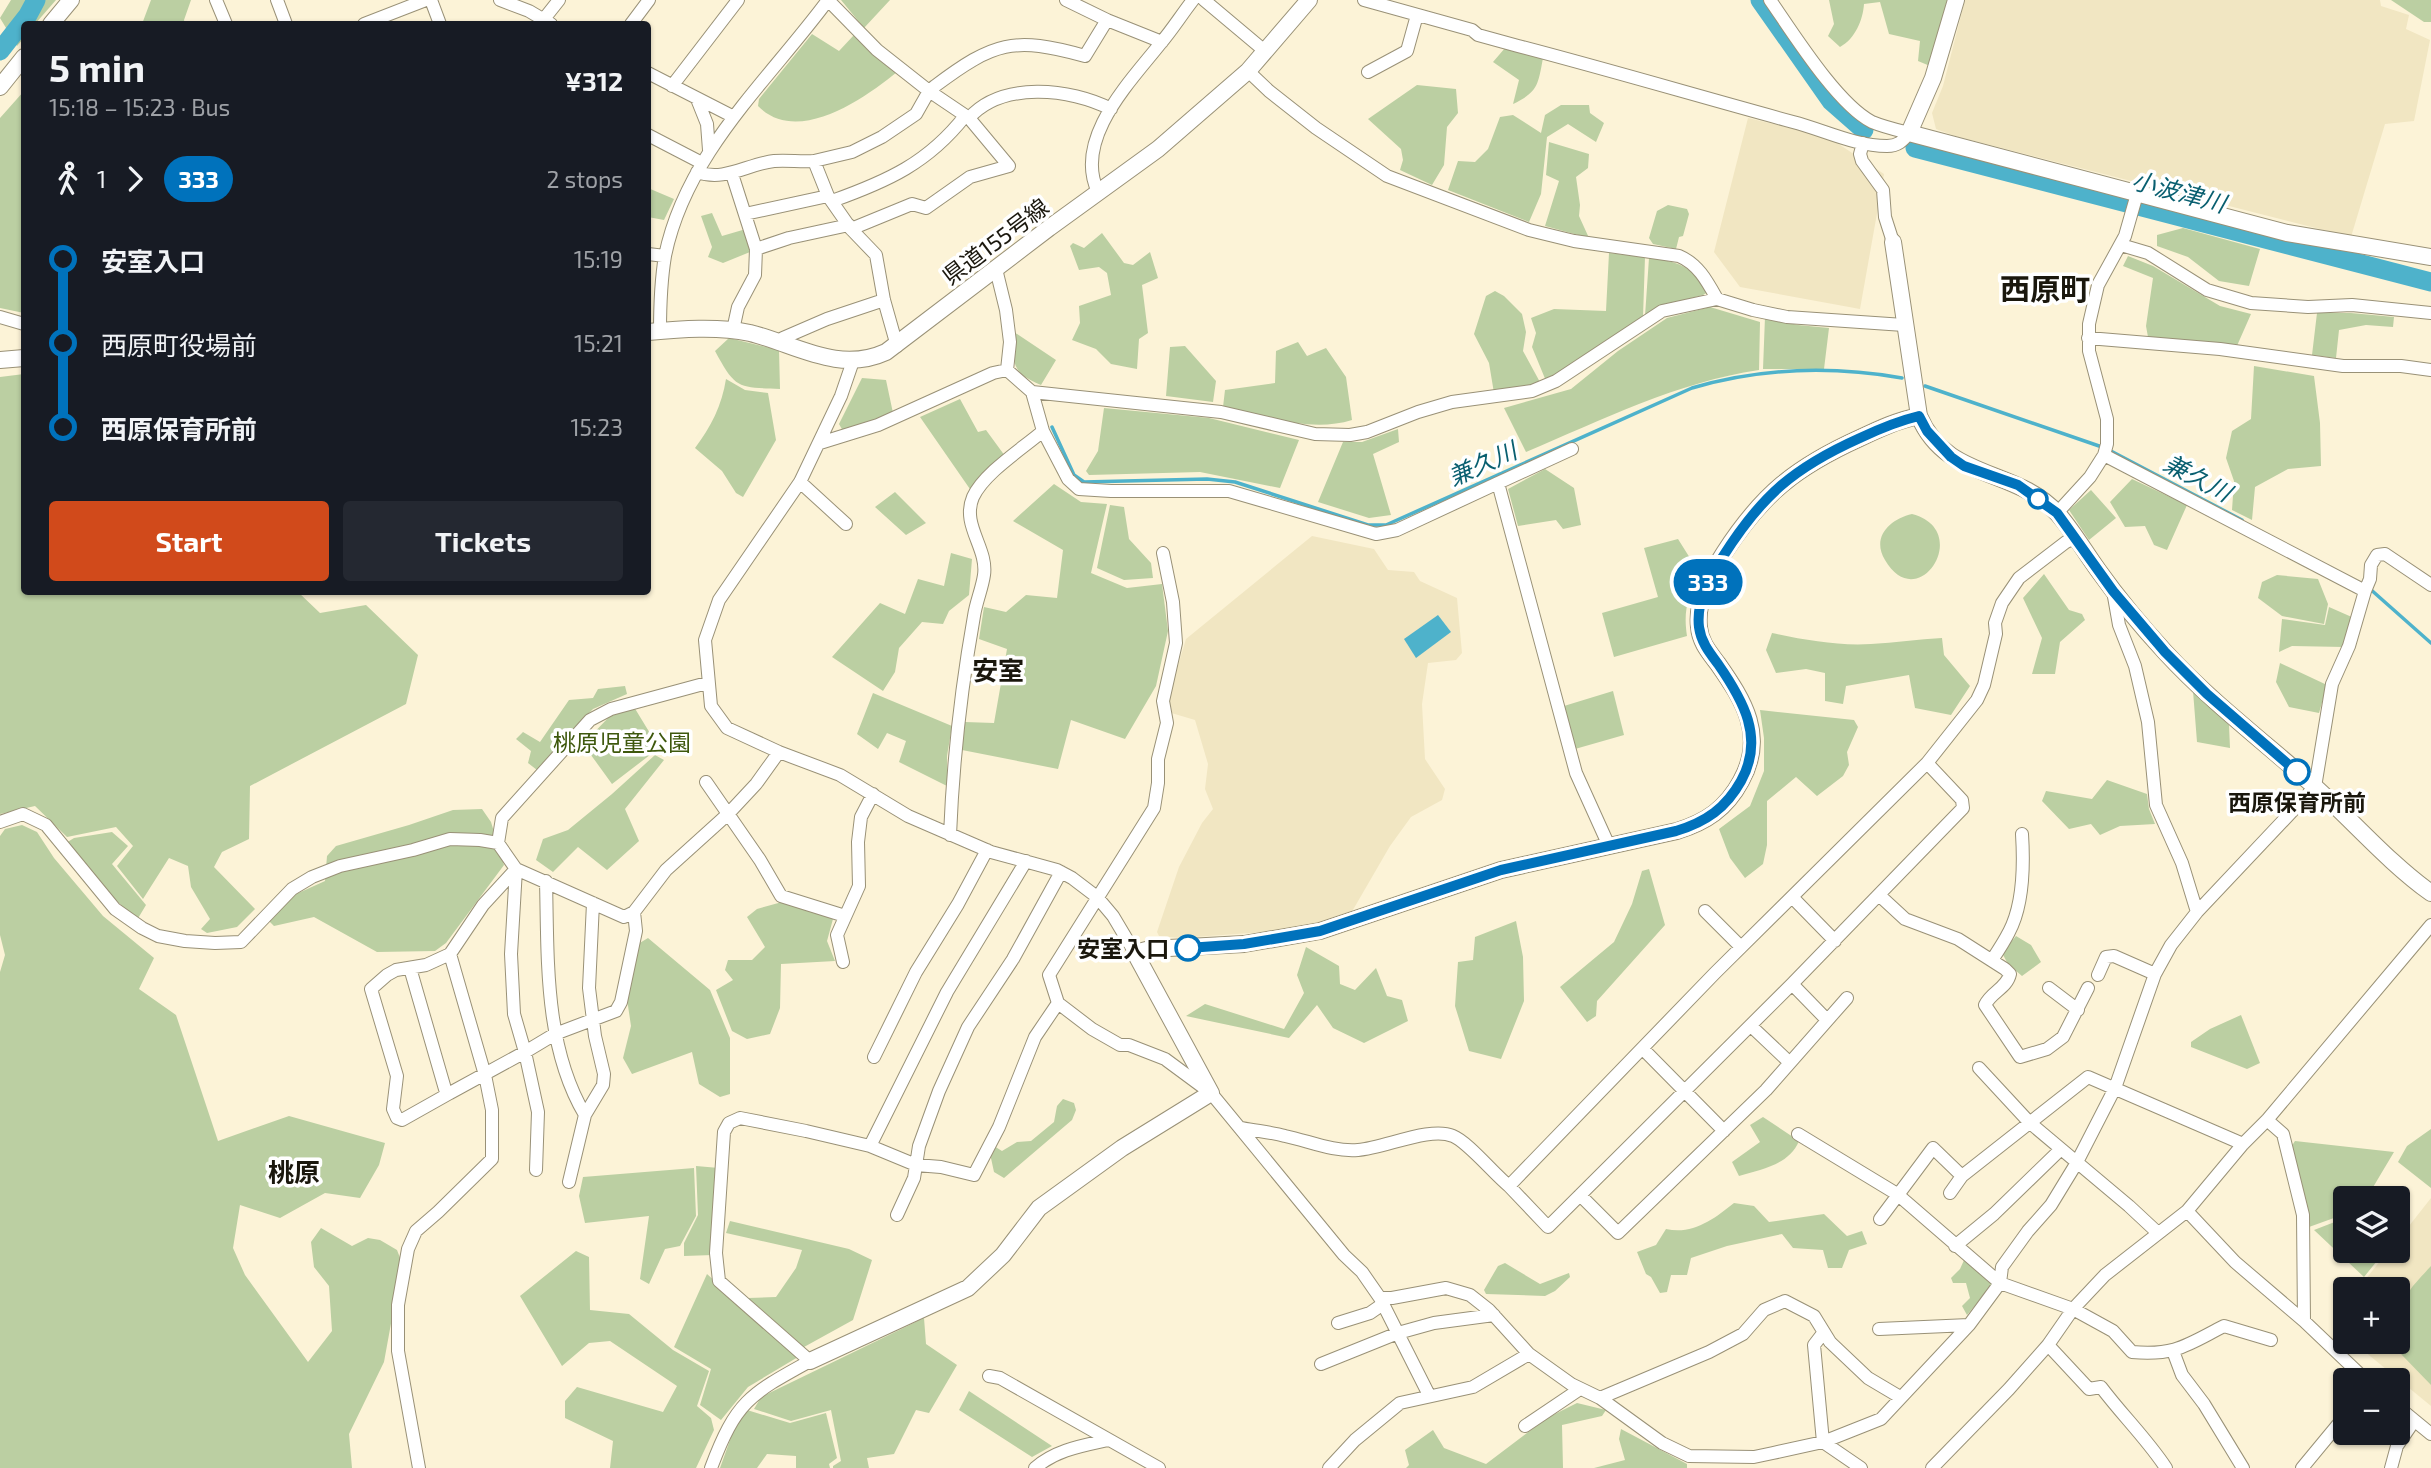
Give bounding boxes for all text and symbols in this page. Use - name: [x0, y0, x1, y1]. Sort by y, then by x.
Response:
- text: 5 min: [49, 44, 145, 90]
- text: ¥312: [565, 65, 623, 96]
- text: 15:18 – 15:23 · Bus: [49, 93, 230, 121]
- icon: walk: [49, 160, 87, 198]
- icon: forward: [116, 160, 154, 198]
- text: 333: [178, 164, 219, 193]
- text: 1: [97, 165, 106, 193]
- text: 2 stops: [546, 165, 623, 193]
- water label: 小波津川: [2129, 165, 2232, 218]
- street label: 県道155号線: [936, 192, 1054, 290]
- text: 安室入口: [101, 245, 205, 276]
- text: 15:19: [574, 245, 623, 273]
- district label: 西原町: [2000, 270, 2090, 306]
- text: 西原町役場前: [101, 329, 257, 360]
- text: 15:21: [574, 329, 623, 357]
- text: 西原保育所前: [101, 413, 257, 444]
- text: 15:23: [570, 413, 623, 441]
- water label: 兼久川: [1443, 434, 1524, 491]
- water label: 兼久川: [2159, 447, 2239, 508]
- unlabelled marker: [2028, 489, 2048, 509]
- button: Start: [49, 501, 329, 581]
- button: Tickets: [343, 501, 623, 581]
- line badge: 333: [1668, 559, 1748, 605]
- text: 333: [1688, 567, 1728, 596]
- district label: 安室: [972, 654, 1024, 685]
- park label: 桃原児童公園: [553, 728, 691, 756]
- marker: 西原保育所前: [2284, 759, 2310, 785]
- place label: 西原保育所前: [2228, 788, 2366, 816]
- place label: 安室入口: [1077, 934, 1169, 962]
- marker: 安室入口: [1175, 935, 1201, 961]
- district label: 桃原: [268, 1156, 320, 1187]
- map controls: [2333, 1186, 2410, 1445]
- button: layers: [2333, 1186, 2410, 1263]
- button: +: [2333, 1277, 2410, 1354]
- button: −: [2333, 1368, 2410, 1445]

